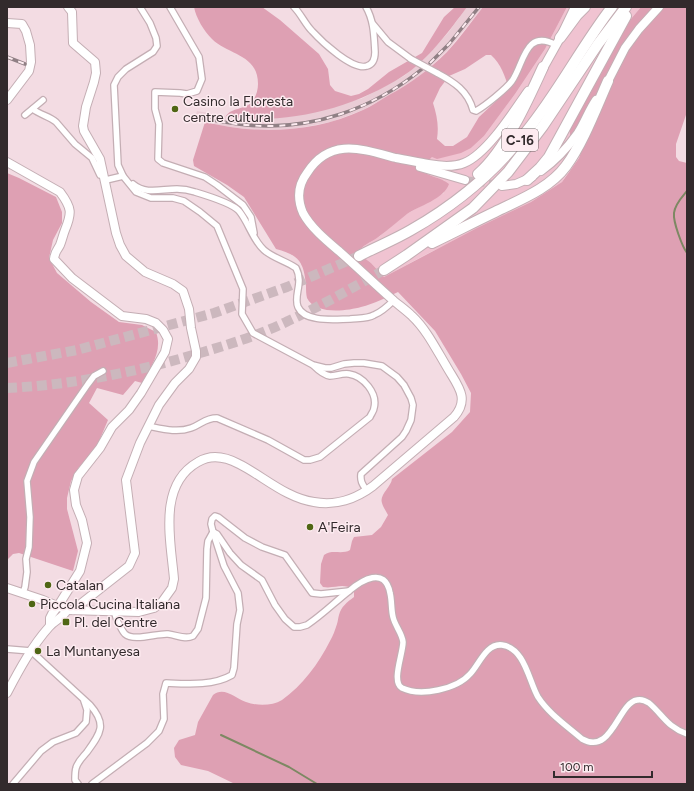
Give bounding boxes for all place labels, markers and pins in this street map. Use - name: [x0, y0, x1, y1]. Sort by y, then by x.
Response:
- place label: Casino la Floresta centre cultural: [183, 93, 293, 126]
- marker: Casino la Floresta centre cultural: [170, 104, 180, 114]
- place label: A'Feira: [318, 519, 361, 536]
- marker: A'Feira: [305, 522, 315, 532]
- place label: Catalan: [56, 577, 104, 594]
- marker: Catalan: [43, 580, 53, 590]
- place label: Piccola Cucina Italiana: [40, 596, 180, 613]
- marker: Piccola Cucina Italiana: [27, 599, 37, 609]
- place label: Pl. del Centre: [74, 614, 158, 631]
- marker: Pl. del Centre: [61, 617, 71, 627]
- place label: La Muntanyesa: [46, 643, 140, 660]
- marker: La Muntanyesa: [33, 646, 43, 656]

